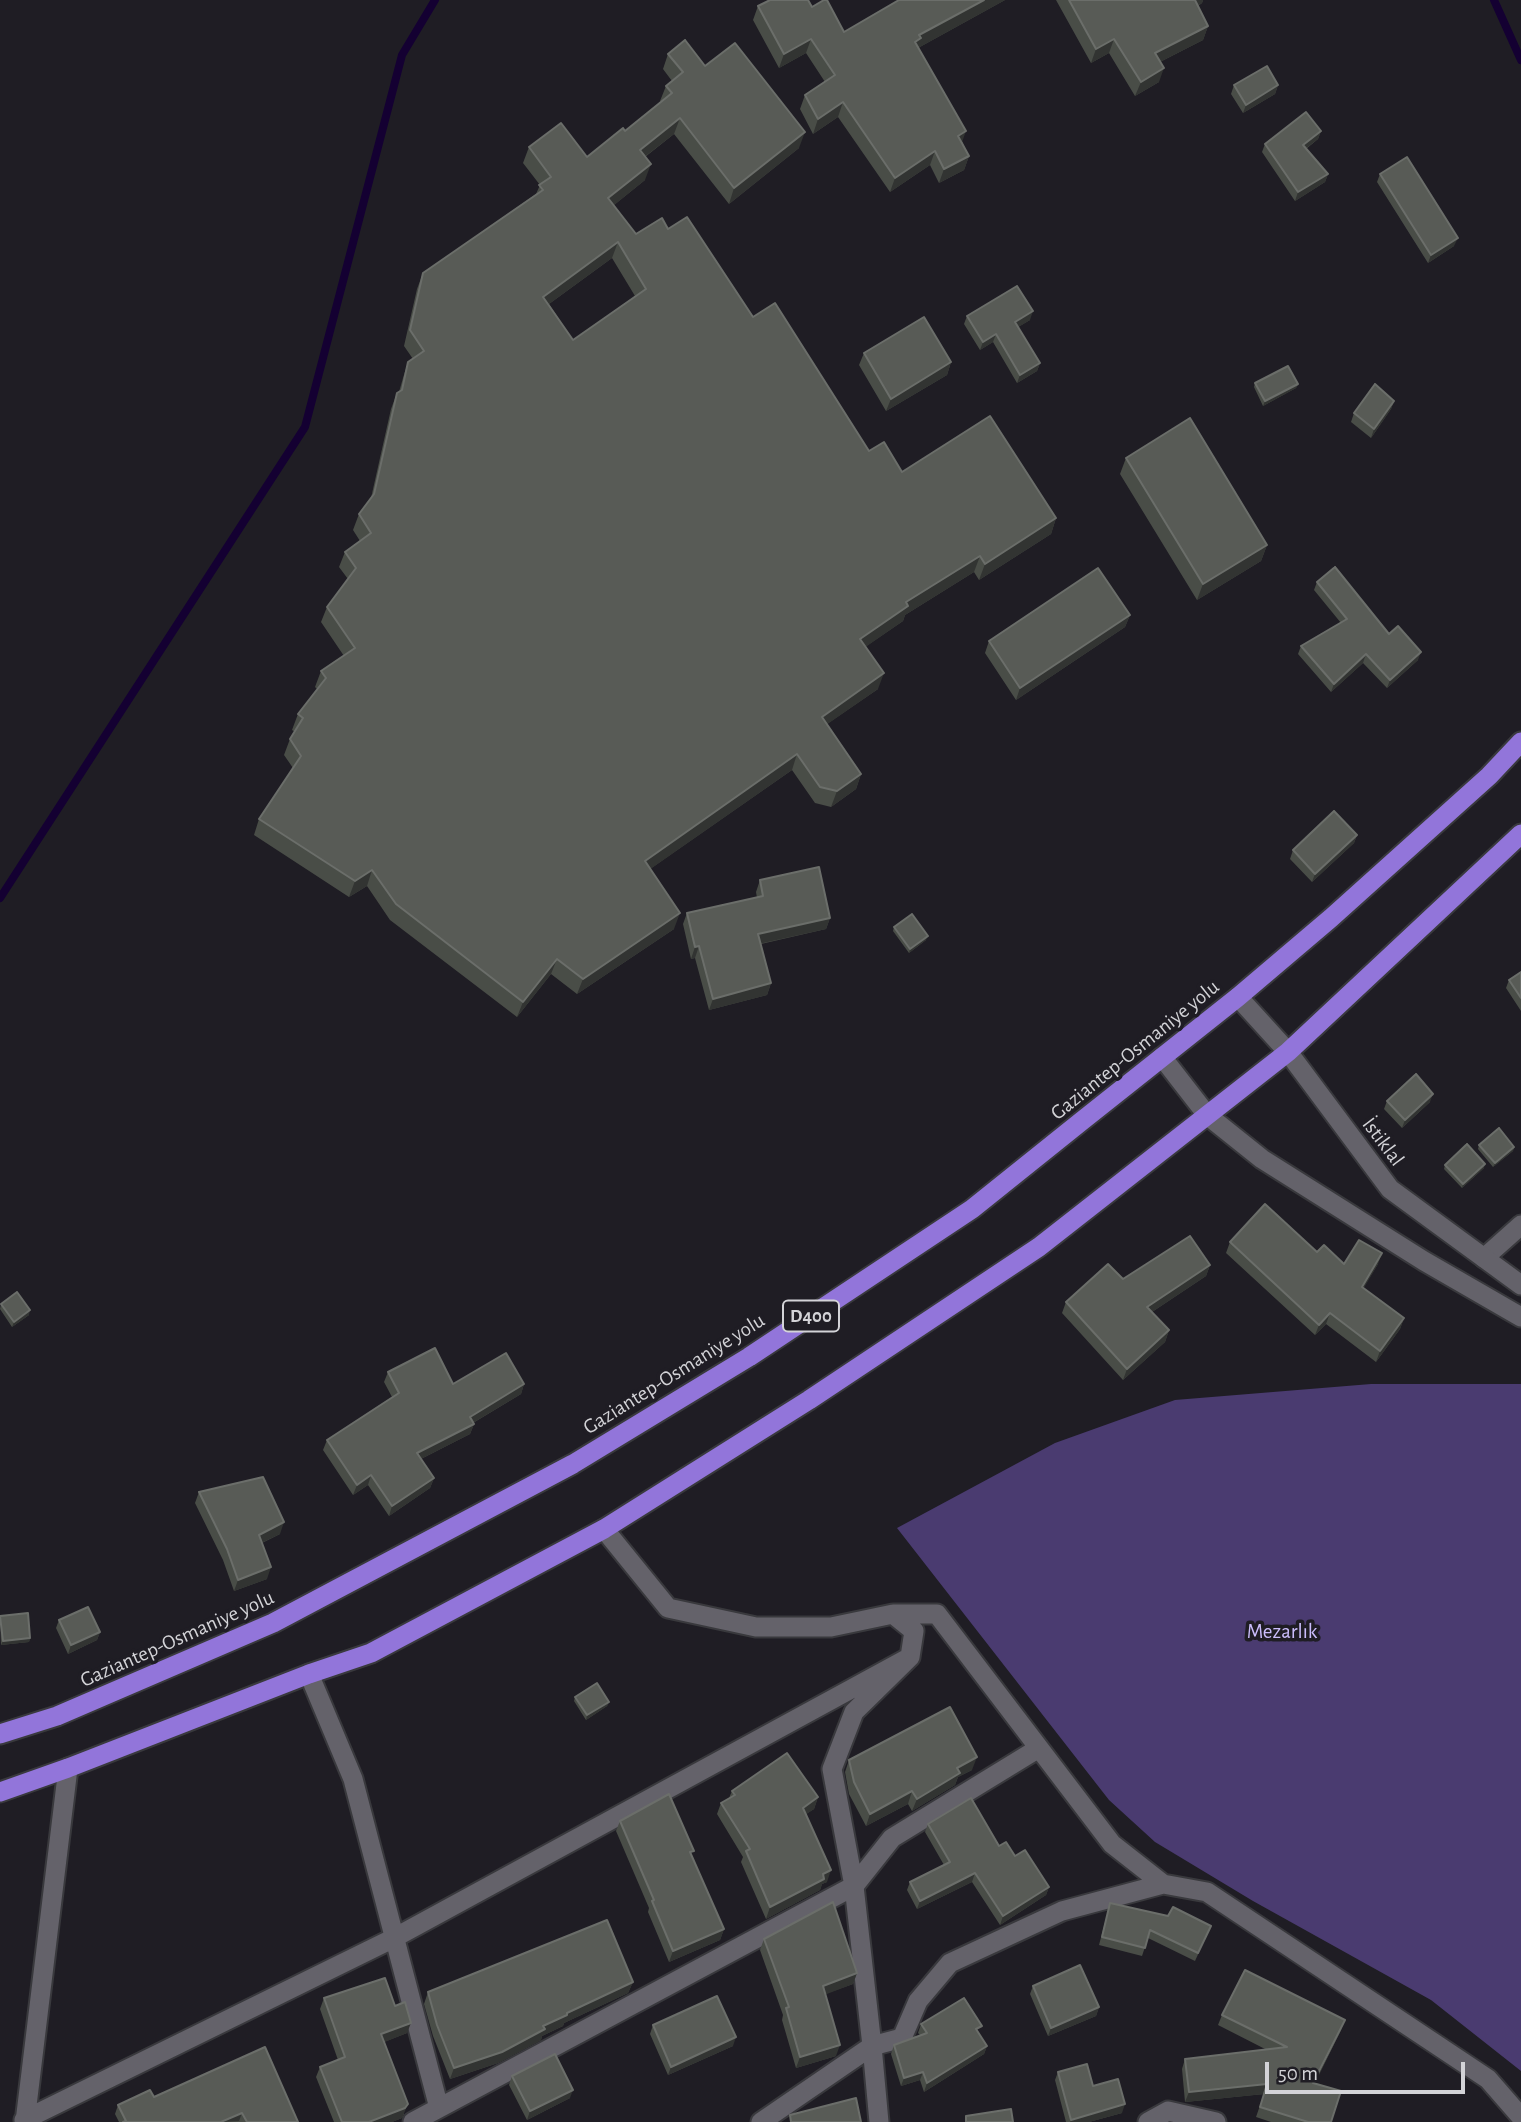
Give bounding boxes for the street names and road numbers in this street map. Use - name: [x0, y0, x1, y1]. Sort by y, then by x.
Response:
- street label: Gaziantep-Osmaniye yolu: [1046, 974, 1224, 1126]
- street label: İstiklal: [1357, 1113, 1409, 1171]
- road number: D400: [783, 1300, 839, 1332]
- street label: Gaziantep-Osmaniye yolu: [579, 1308, 769, 1440]
- street label: Gaziantep-Osmaniye yolu: [76, 1585, 278, 1693]

